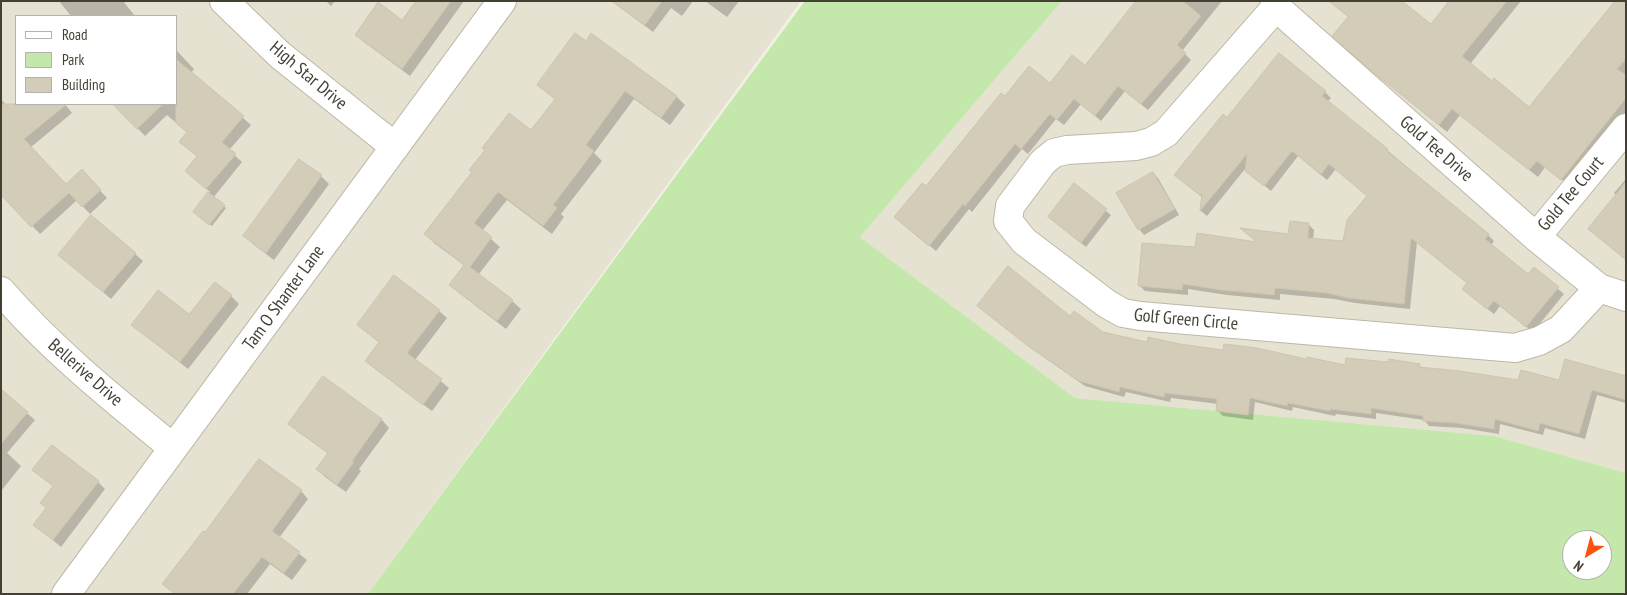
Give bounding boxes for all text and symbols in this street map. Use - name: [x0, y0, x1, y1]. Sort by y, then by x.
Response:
- legend: [15, 15, 178, 105]
- text: Road: [62, 25, 88, 44]
- street label: High Star Drive: [265, 37, 351, 115]
- text: Park: [62, 50, 84, 69]
- text: Building: [62, 75, 105, 94]
- street label: Gold Tee Drive: [1395, 111, 1477, 187]
- street label: Gold Tee Court: [1534, 152, 1608, 236]
- street label: Tam O Shanter Lane: [239, 241, 329, 355]
- street label: Golf Green Circle: [1133, 305, 1239, 335]
- street label: Bellerive Drive: [43, 335, 127, 411]
- north arrow: [1562, 530, 1612, 580]
- text: N: [1570, 557, 1587, 576]

